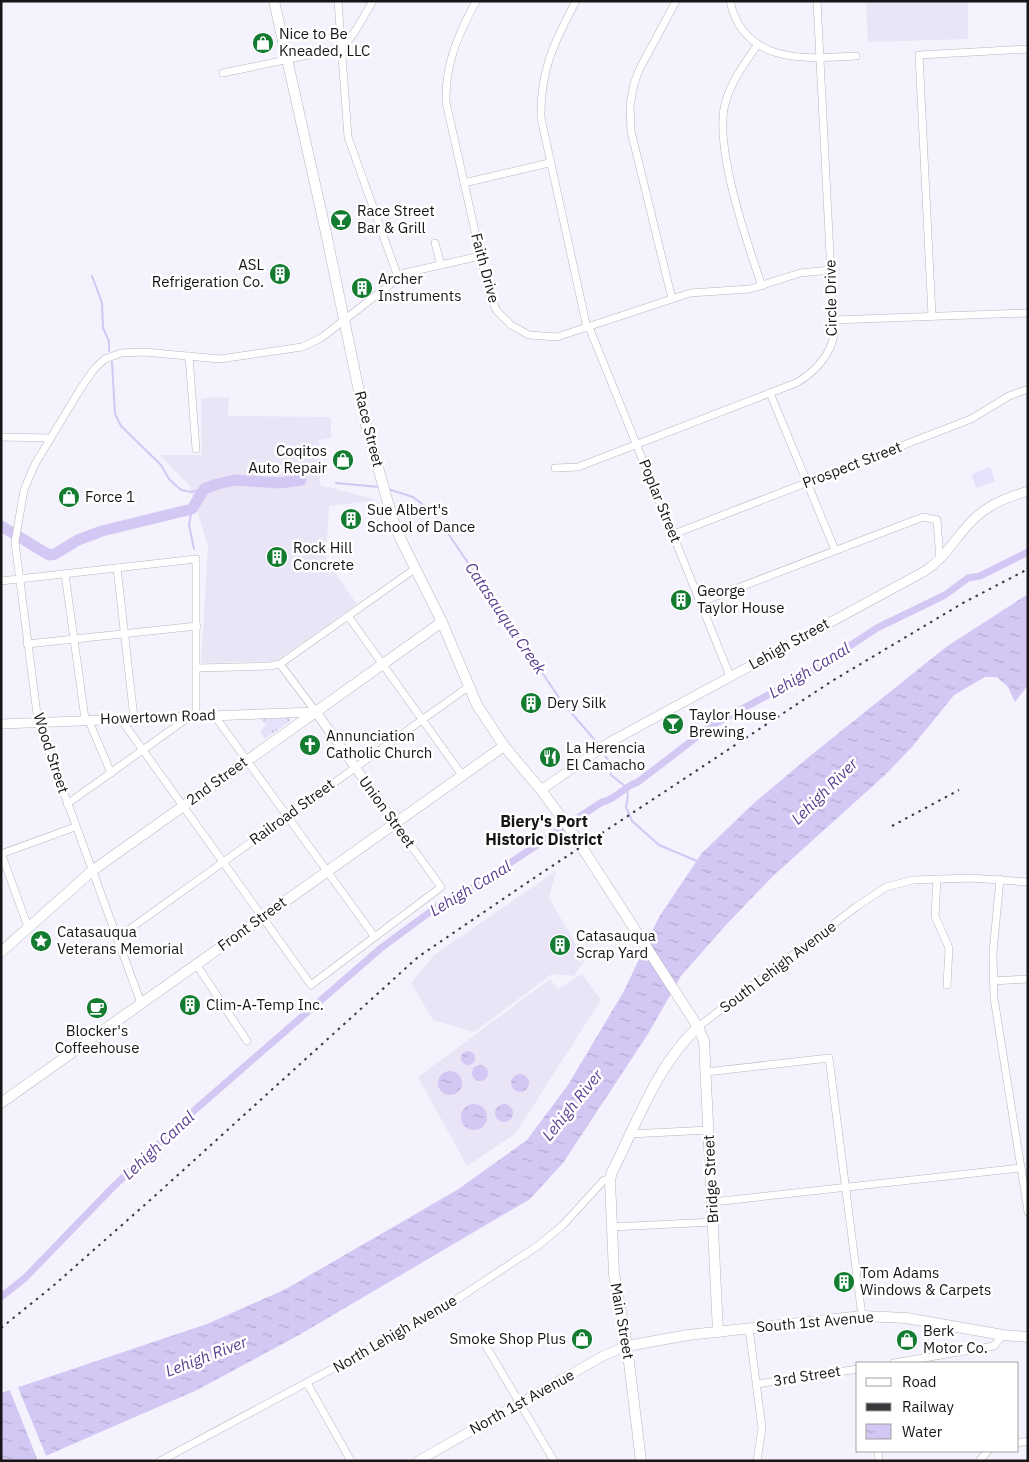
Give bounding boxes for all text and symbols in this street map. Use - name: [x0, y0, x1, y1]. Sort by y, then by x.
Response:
- place label: Nice to Be Kneaded, LLC: [279, 24, 370, 60]
- shop icon: Nice to Be Kneaded, LLC: [251, 31, 275, 55]
- place label: Race Street Bar & Grill: [357, 201, 435, 237]
- bar icon: Race Street Bar & Grill: [329, 208, 353, 232]
- street label: Faith Drive: [467, 231, 504, 305]
- place label: ASL Refrigeration Co.: [152, 255, 264, 291]
- street label: Circle Drive: [820, 259, 841, 337]
- building icon: ASL Refrigeration Co.: [268, 262, 292, 286]
- place label: Archer Instruments: [378, 269, 461, 305]
- building icon: Archer Instruments: [350, 276, 374, 300]
- street label: Race Street: [351, 389, 388, 469]
- street label: Prospect Street: [800, 437, 904, 492]
- place label: Coqitos Auto Repair: [248, 441, 327, 477]
- shop icon: Coqitos Auto Repair: [331, 448, 355, 472]
- street label: Poplar Street: [635, 456, 686, 545]
- shop icon: Force 1: [57, 485, 81, 509]
- place label: Force 1: [85, 487, 135, 506]
- place label: Sue Albert's School of Dance: [367, 500, 475, 536]
- building icon: Sue Albert's School of Dance: [339, 507, 363, 531]
- place label: Rock Hill Concrete: [293, 538, 354, 574]
- building icon: Rock Hill Concrete: [265, 545, 289, 569]
- water label: Catasauqua Creek: [461, 558, 551, 678]
- place label: George Taylor House: [697, 581, 785, 617]
- building icon: George Taylor House: [669, 588, 693, 612]
- street label: Lehigh Street: [745, 614, 832, 673]
- water label: Lehigh Canal: [765, 638, 854, 702]
- building icon: Dery Silk: [519, 691, 543, 715]
- place label: Dery Silk: [547, 693, 607, 712]
- street label: Howertown Road: [100, 705, 216, 728]
- place label: Taylor House Brewing: [689, 705, 777, 741]
- street label: Wood Street: [30, 710, 73, 795]
- bar icon: Taylor House Brewing: [661, 712, 685, 736]
- place label: Annunciation Catholic Church: [326, 726, 432, 762]
- church icon: Annunciation Catholic Church: [298, 733, 322, 757]
- place label: La Herencia El Camacho: [566, 738, 645, 774]
- restaurant icon: La Herencia El Camacho: [538, 745, 562, 769]
- street label: 2nd Street: [182, 752, 251, 809]
- water label: Lehigh River: [787, 753, 862, 828]
- street label: Union Street: [355, 772, 420, 851]
- street label: Railroad Street: [245, 774, 338, 849]
- district label: Biery's Port Historic District: [485, 811, 603, 849]
- water label: Lehigh Canal: [426, 856, 515, 920]
- street label: Front Street: [214, 892, 290, 955]
- street label: South Lehigh Avenue: [716, 917, 840, 1017]
- place label: Catasauqua Veterans Memorial: [57, 922, 183, 958]
- place label: Catasauqua Scrap Yard: [576, 926, 656, 962]
- place icon: Catasauqua Veterans Memorial: [29, 929, 53, 953]
- building icon: Catasauqua Scrap Yard: [548, 933, 572, 957]
- building icon: Clim-A-Temp Inc.: [178, 993, 202, 1017]
- place label: Clim-A-Temp Inc.: [206, 995, 324, 1014]
- cafe icon: Blocker's Coffeehouse: [85, 996, 109, 1020]
- place label: Blocker's Coffeehouse: [55, 1021, 139, 1057]
- water label: Lehigh River: [537, 1064, 607, 1145]
- water label: Lehigh Canal: [118, 1106, 199, 1183]
- street label: Bridge Street: [699, 1134, 722, 1224]
- place label: Tom Adams Windows & Carpets: [860, 1263, 991, 1299]
- building icon: Tom Adams Windows & Carpets: [832, 1270, 856, 1294]
- street label: Main Street: [606, 1281, 639, 1361]
- street label: North Lehigh Avenue: [329, 1290, 460, 1377]
- street label: South 1st Avenue: [755, 1307, 875, 1336]
- place label: Berk Motor Co.: [923, 1321, 988, 1357]
- shop icon: Smoke Shop Plus: [570, 1327, 594, 1351]
- shop icon: Berk Motor Co.: [895, 1328, 919, 1352]
- place label: Smoke Shop Plus: [449, 1329, 566, 1348]
- water label: Lehigh River: [162, 1331, 251, 1381]
- street label: 3rd Street: [772, 1361, 842, 1390]
- legend: [856, 1362, 1019, 1452]
- street label: North 1st Avenue: [466, 1365, 578, 1438]
- text: Road: [902, 1372, 937, 1391]
- text: Railway: [902, 1397, 955, 1416]
- text: Water: [902, 1422, 943, 1441]

